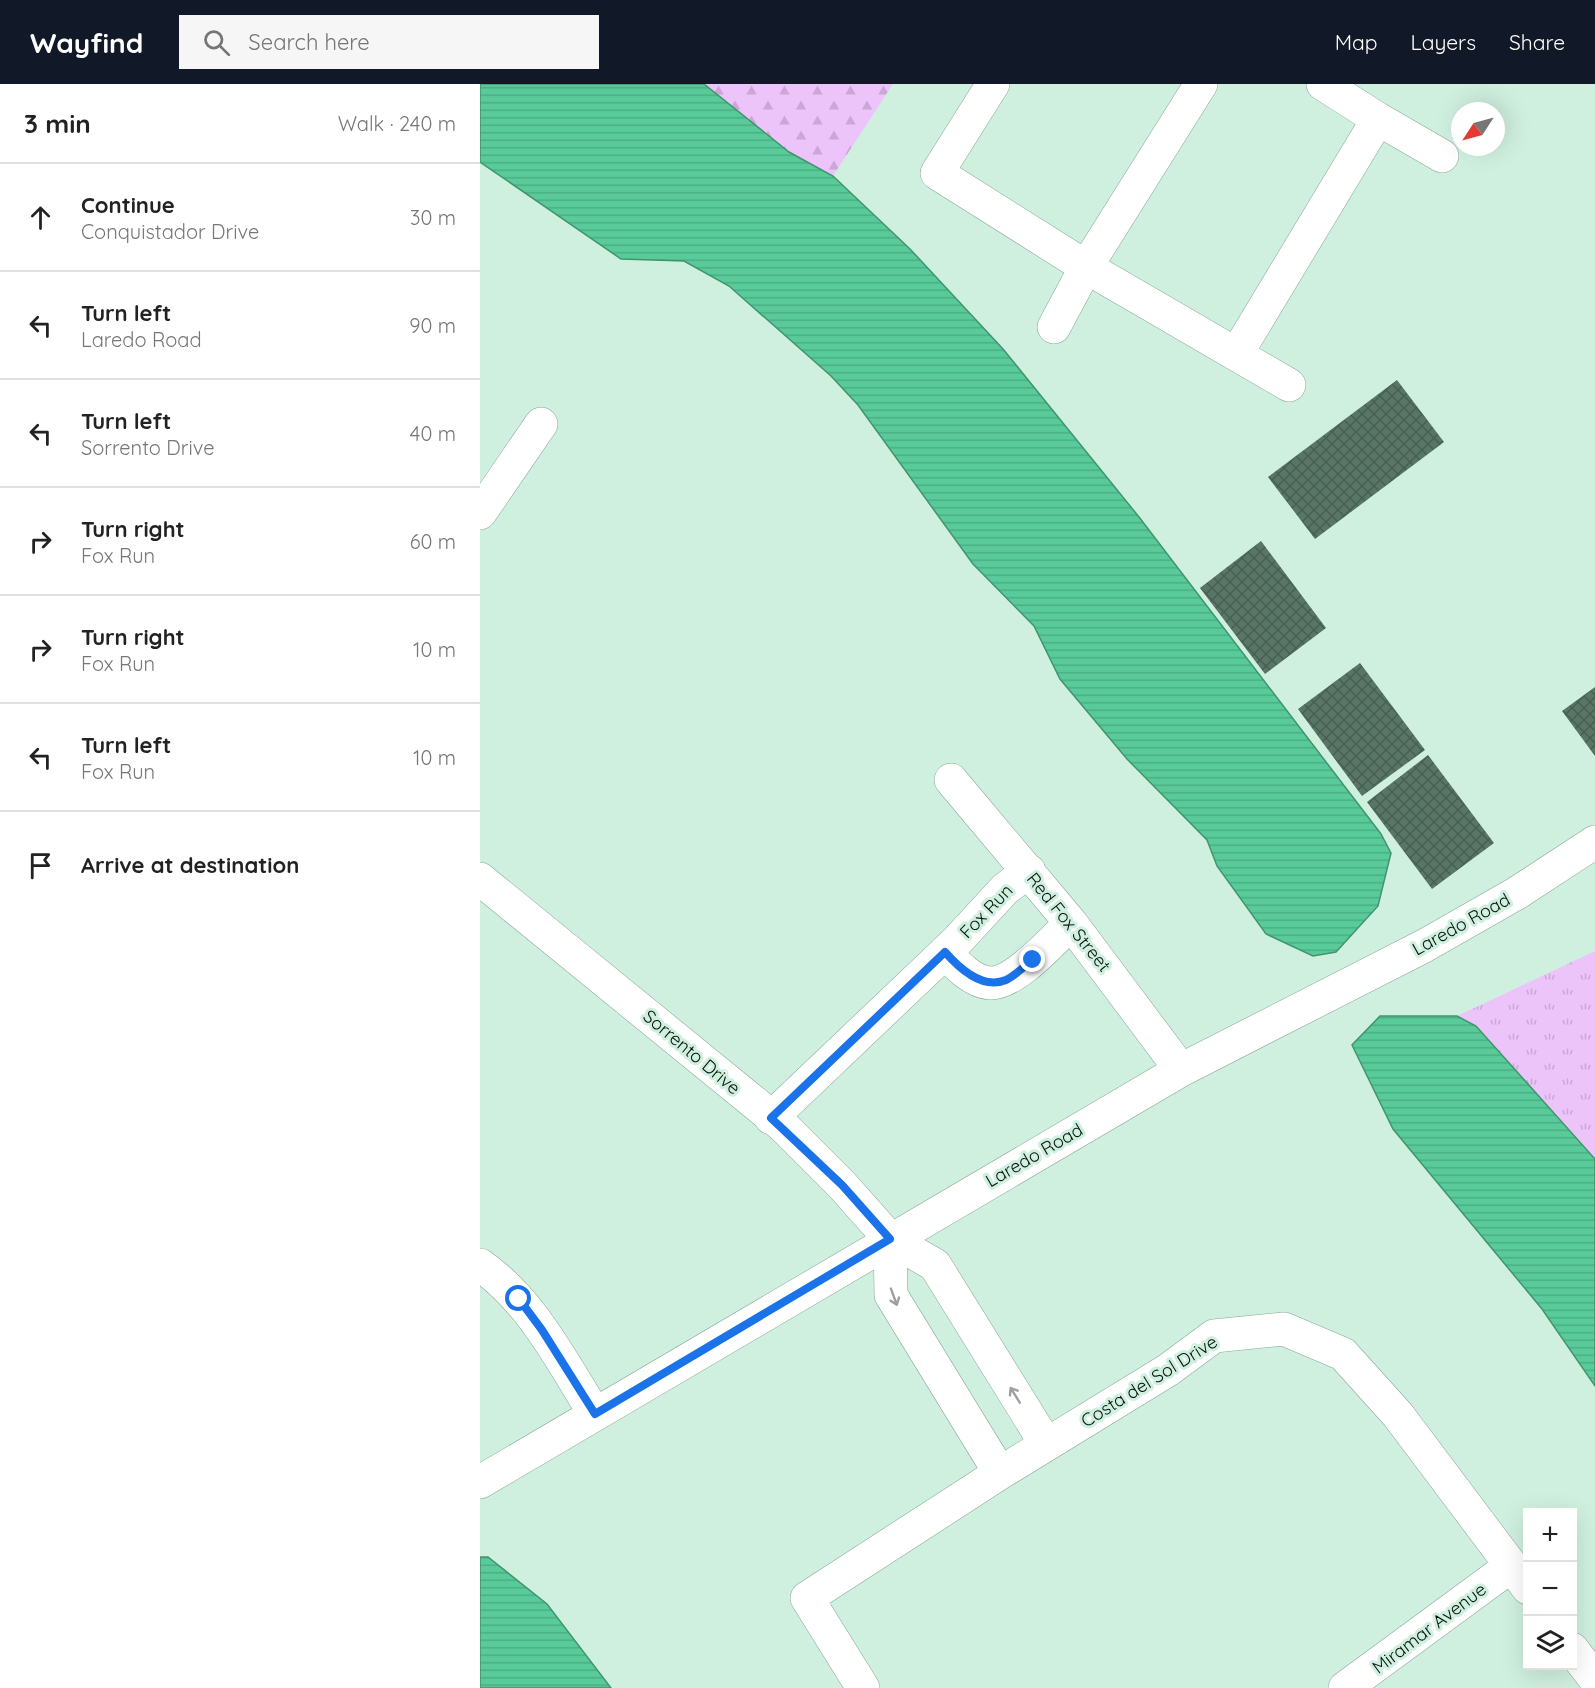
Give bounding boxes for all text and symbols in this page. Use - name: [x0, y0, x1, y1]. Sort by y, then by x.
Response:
- search box: [179, 15, 599, 69]
- text: Wayfind: [30, 25, 143, 60]
- icon: search: [200, 26, 233, 59]
- text: Search here: [248, 28, 370, 56]
- text: Map: [1335, 29, 1378, 55]
- text: Layers: [1411, 29, 1476, 55]
- text: Share: [1509, 29, 1565, 55]
- north arrow: [1451, 102, 1505, 156]
- text: 3 min: [24, 107, 91, 140]
- text: Walk · 240 m: [338, 111, 456, 136]
- text: Continue: [81, 191, 175, 219]
- icon: ahead: [24, 201, 57, 234]
- text: 30 m: [410, 205, 456, 230]
- text: Conquistador Drive: [81, 219, 259, 244]
- text: Turn left: [81, 299, 171, 327]
- icon: left: [24, 309, 57, 342]
- text: 90 m: [409, 313, 456, 338]
- text: Laredo Road: [81, 327, 202, 352]
- text: Turn left: [81, 407, 171, 435]
- icon: left: [24, 417, 57, 450]
- text: 40 m: [410, 421, 456, 446]
- text: Sorrento Drive: [81, 435, 215, 460]
- text: Turn right: [81, 515, 185, 543]
- icon: right: [24, 525, 57, 558]
- text: 60 m: [410, 529, 456, 554]
- text: Fox Run: [81, 543, 155, 568]
- text: Turn right: [81, 623, 185, 651]
- icon: right: [24, 633, 57, 666]
- text: 10 m: [413, 637, 456, 662]
- text: Fox Run: [81, 651, 155, 676]
- text: Turn left: [81, 731, 171, 759]
- icon: left: [24, 741, 57, 774]
- text: 10 m: [413, 745, 456, 770]
- text: Fox Run: [81, 759, 155, 784]
- icon: arrive: [24, 849, 57, 882]
- text: Arrive at destination: [81, 851, 299, 879]
- street label: Red Fox Street: [1022, 868, 1116, 976]
- street label: Fox Run: [955, 879, 1017, 943]
- street label: Laredo Road: [1408, 888, 1514, 960]
- route end: [1019, 946, 1045, 972]
- street label: Sorrento Drive: [639, 1005, 745, 1099]
- street label: Laredo Road: [981, 1118, 1087, 1192]
- route start: [505, 1285, 531, 1311]
- one-way arrow: [890, 1287, 901, 1305]
- street label: Costa del Sol Drive: [1077, 1330, 1221, 1432]
- one-way arrow: [1008, 1386, 1021, 1403]
- map controls: [1523, 1508, 1577, 1670]
- button: +: [1523, 1508, 1577, 1562]
- button: −: [1523, 1562, 1577, 1616]
- street label: Miramar Avenue: [1367, 1578, 1491, 1678]
- button: layers: [1523, 1616, 1577, 1670]

